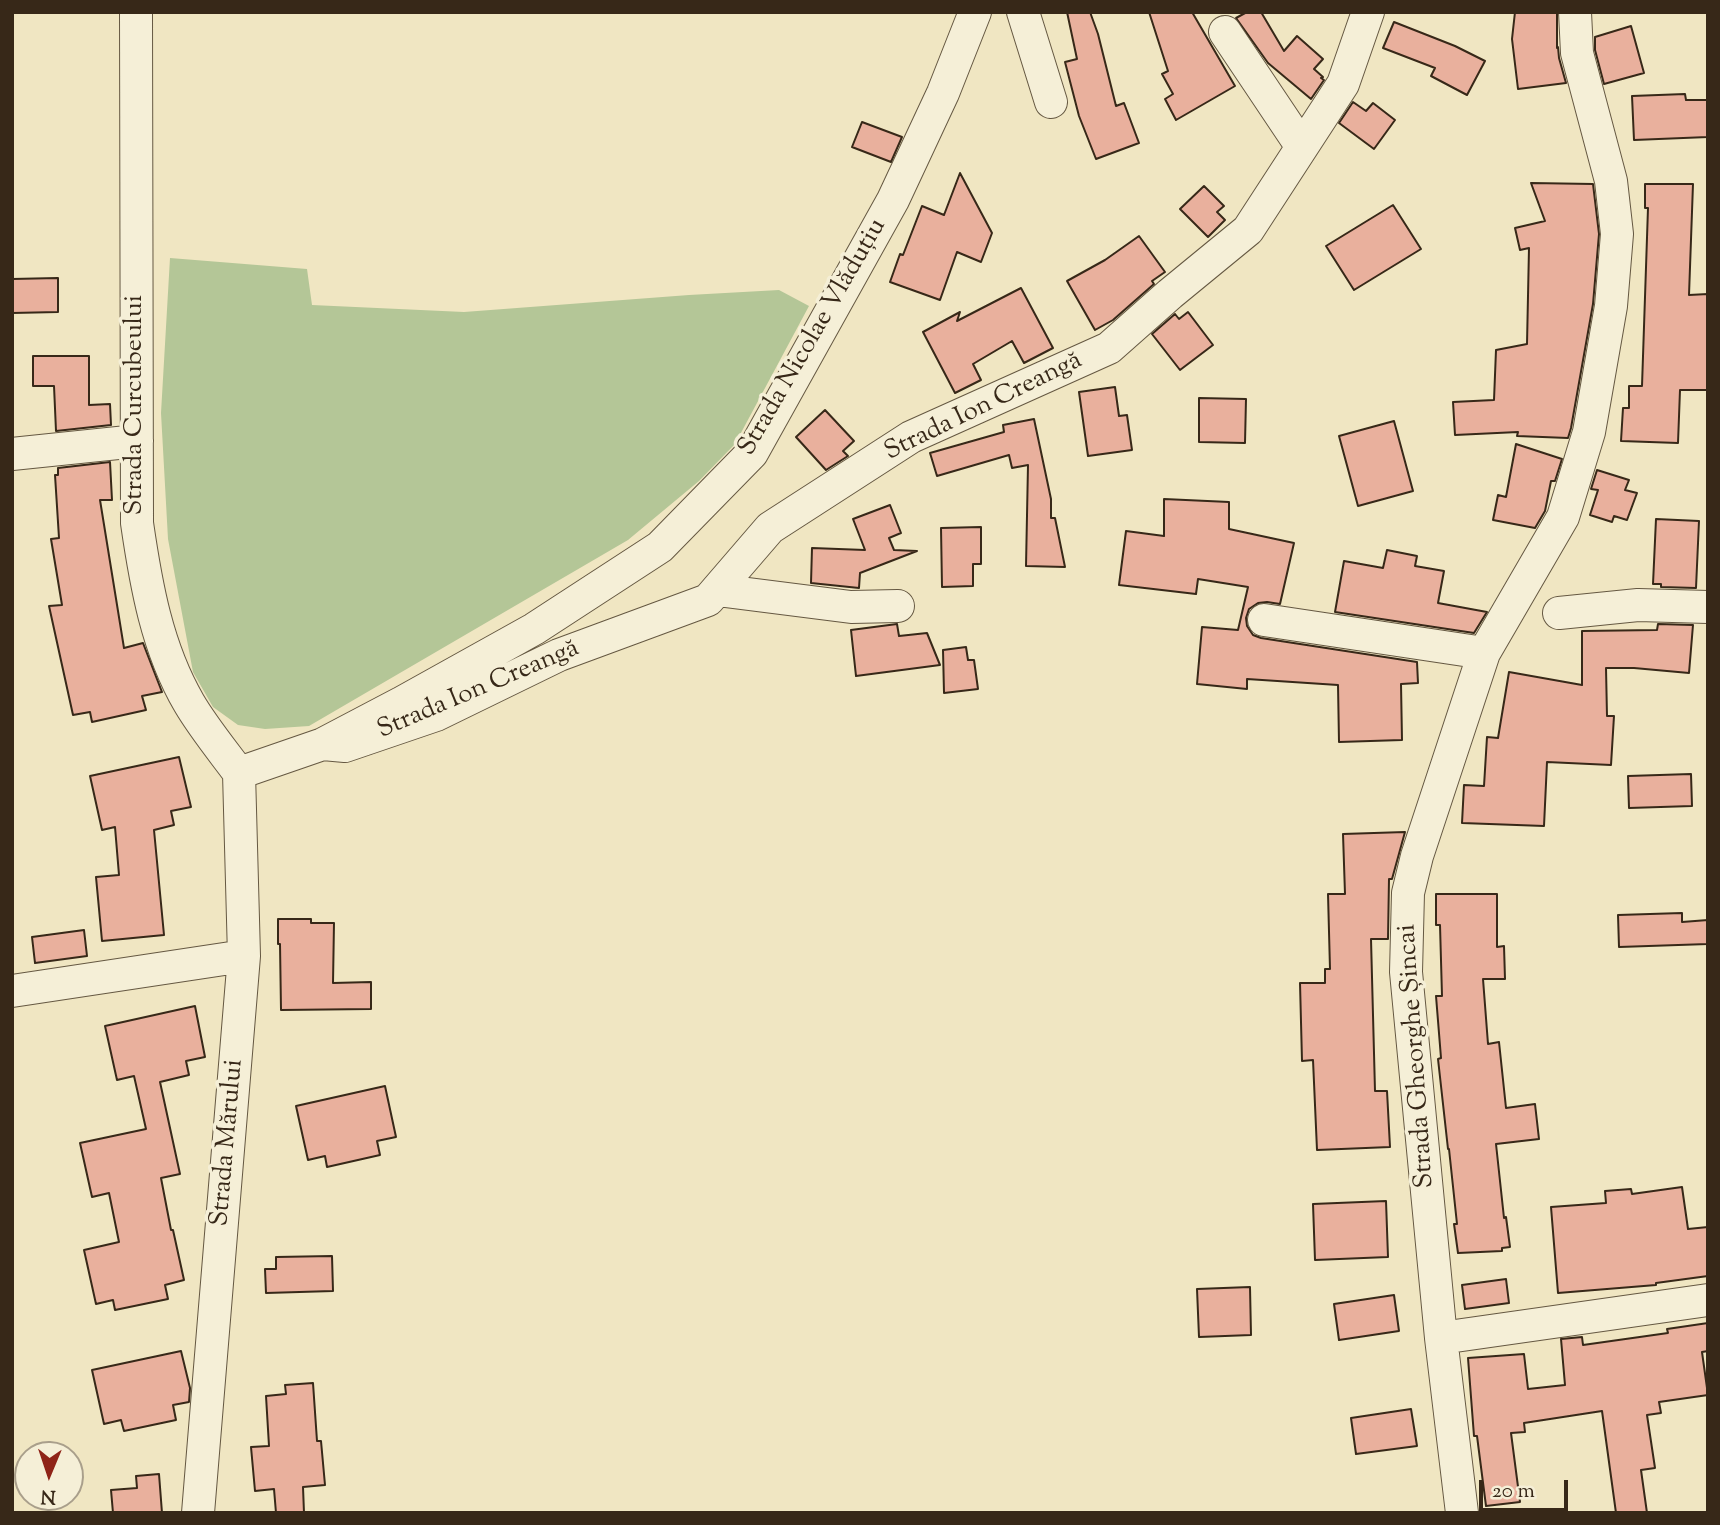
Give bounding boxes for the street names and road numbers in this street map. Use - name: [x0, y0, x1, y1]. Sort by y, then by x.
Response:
- street label: Strada Nicolae Vlăduțiu: [733, 214, 895, 462]
- street label: Strada Curcubeului: [121, 295, 153, 515]
- street label: Strada Ion Creangă: [880, 347, 1088, 469]
- street label: Strada Ion Creangă: [374, 634, 584, 748]
- street label: Strada Gheorghe Șincai: [1393, 923, 1443, 1189]
- street label: Strada Mărului: [206, 1058, 252, 1228]

